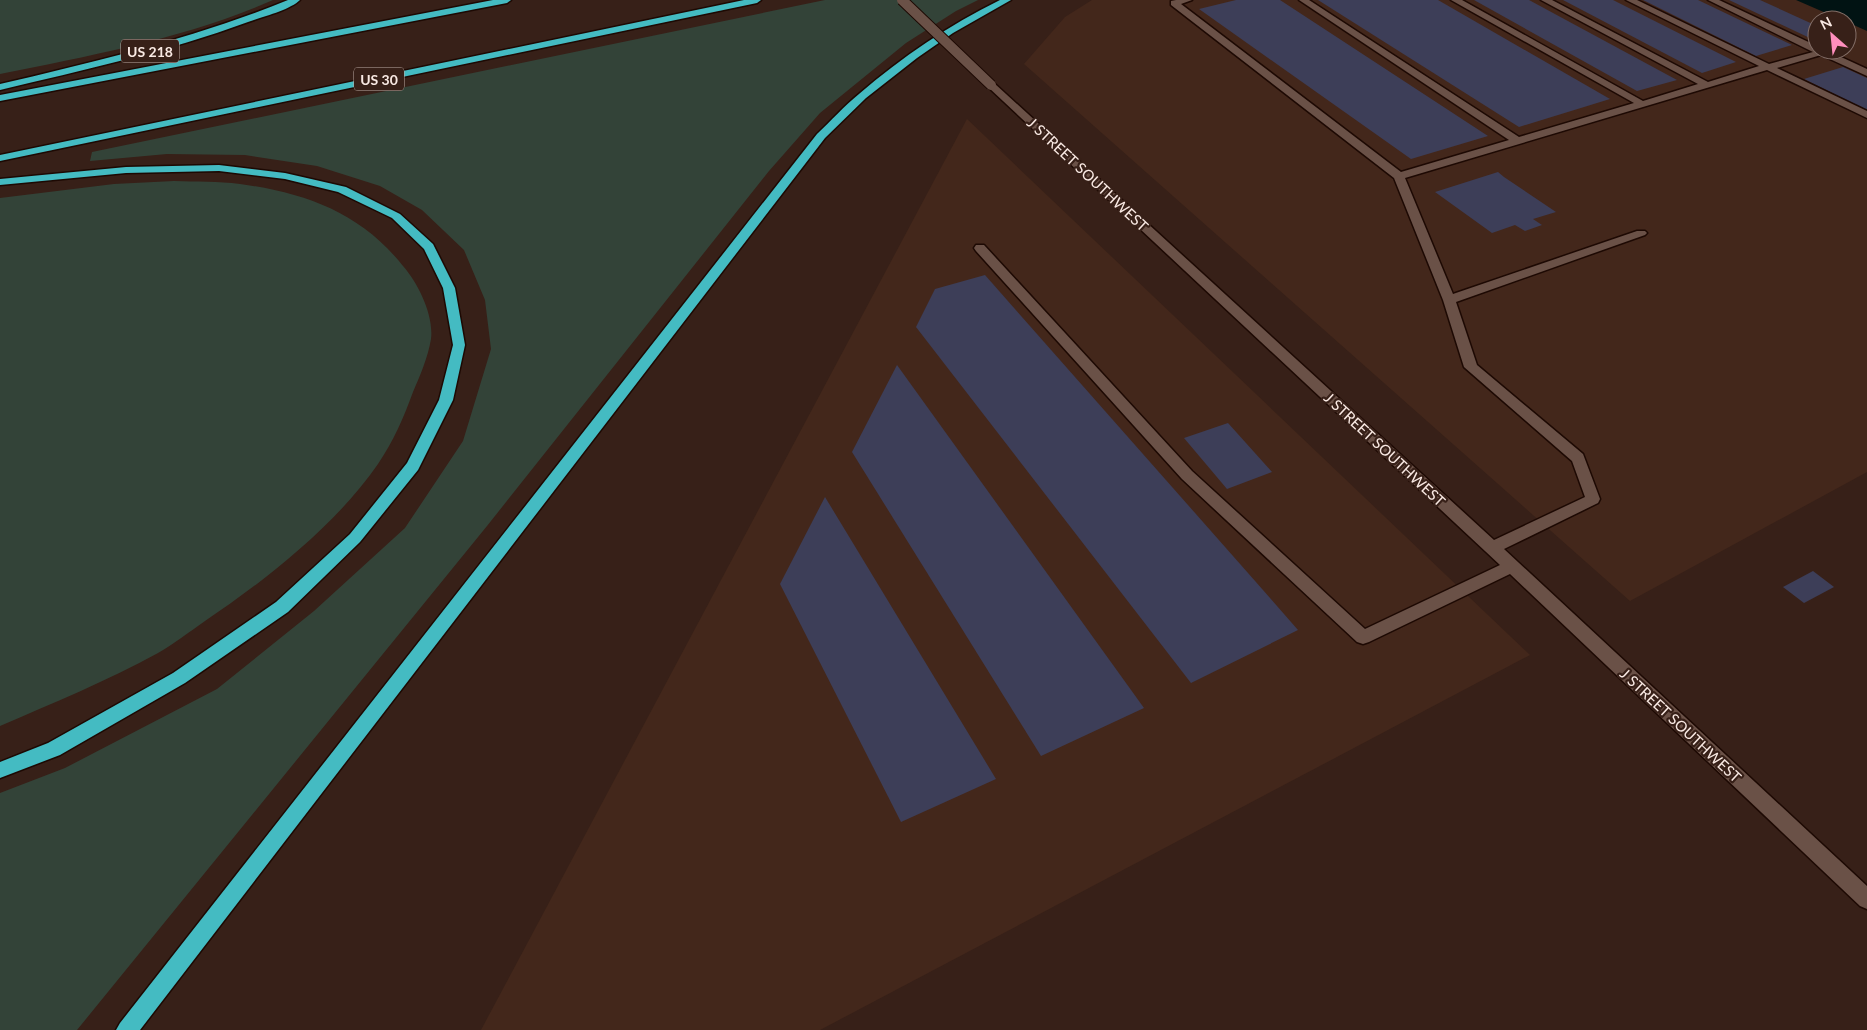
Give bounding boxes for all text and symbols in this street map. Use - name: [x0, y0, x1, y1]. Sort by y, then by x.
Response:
- north arrow: [1807, 10, 1857, 60]
- text: N: [1817, 13, 1835, 33]
- road number: US 218: [121, 40, 179, 62]
- road number: US 30: [354, 68, 404, 90]
- street label: J STREET SOUTHWEST: [1024, 113, 1152, 235]
- street label: J STREET SOUTHWEST: [1321, 388, 1449, 510]
- street label: J STREET SOUTHWEST: [1617, 664, 1745, 786]

